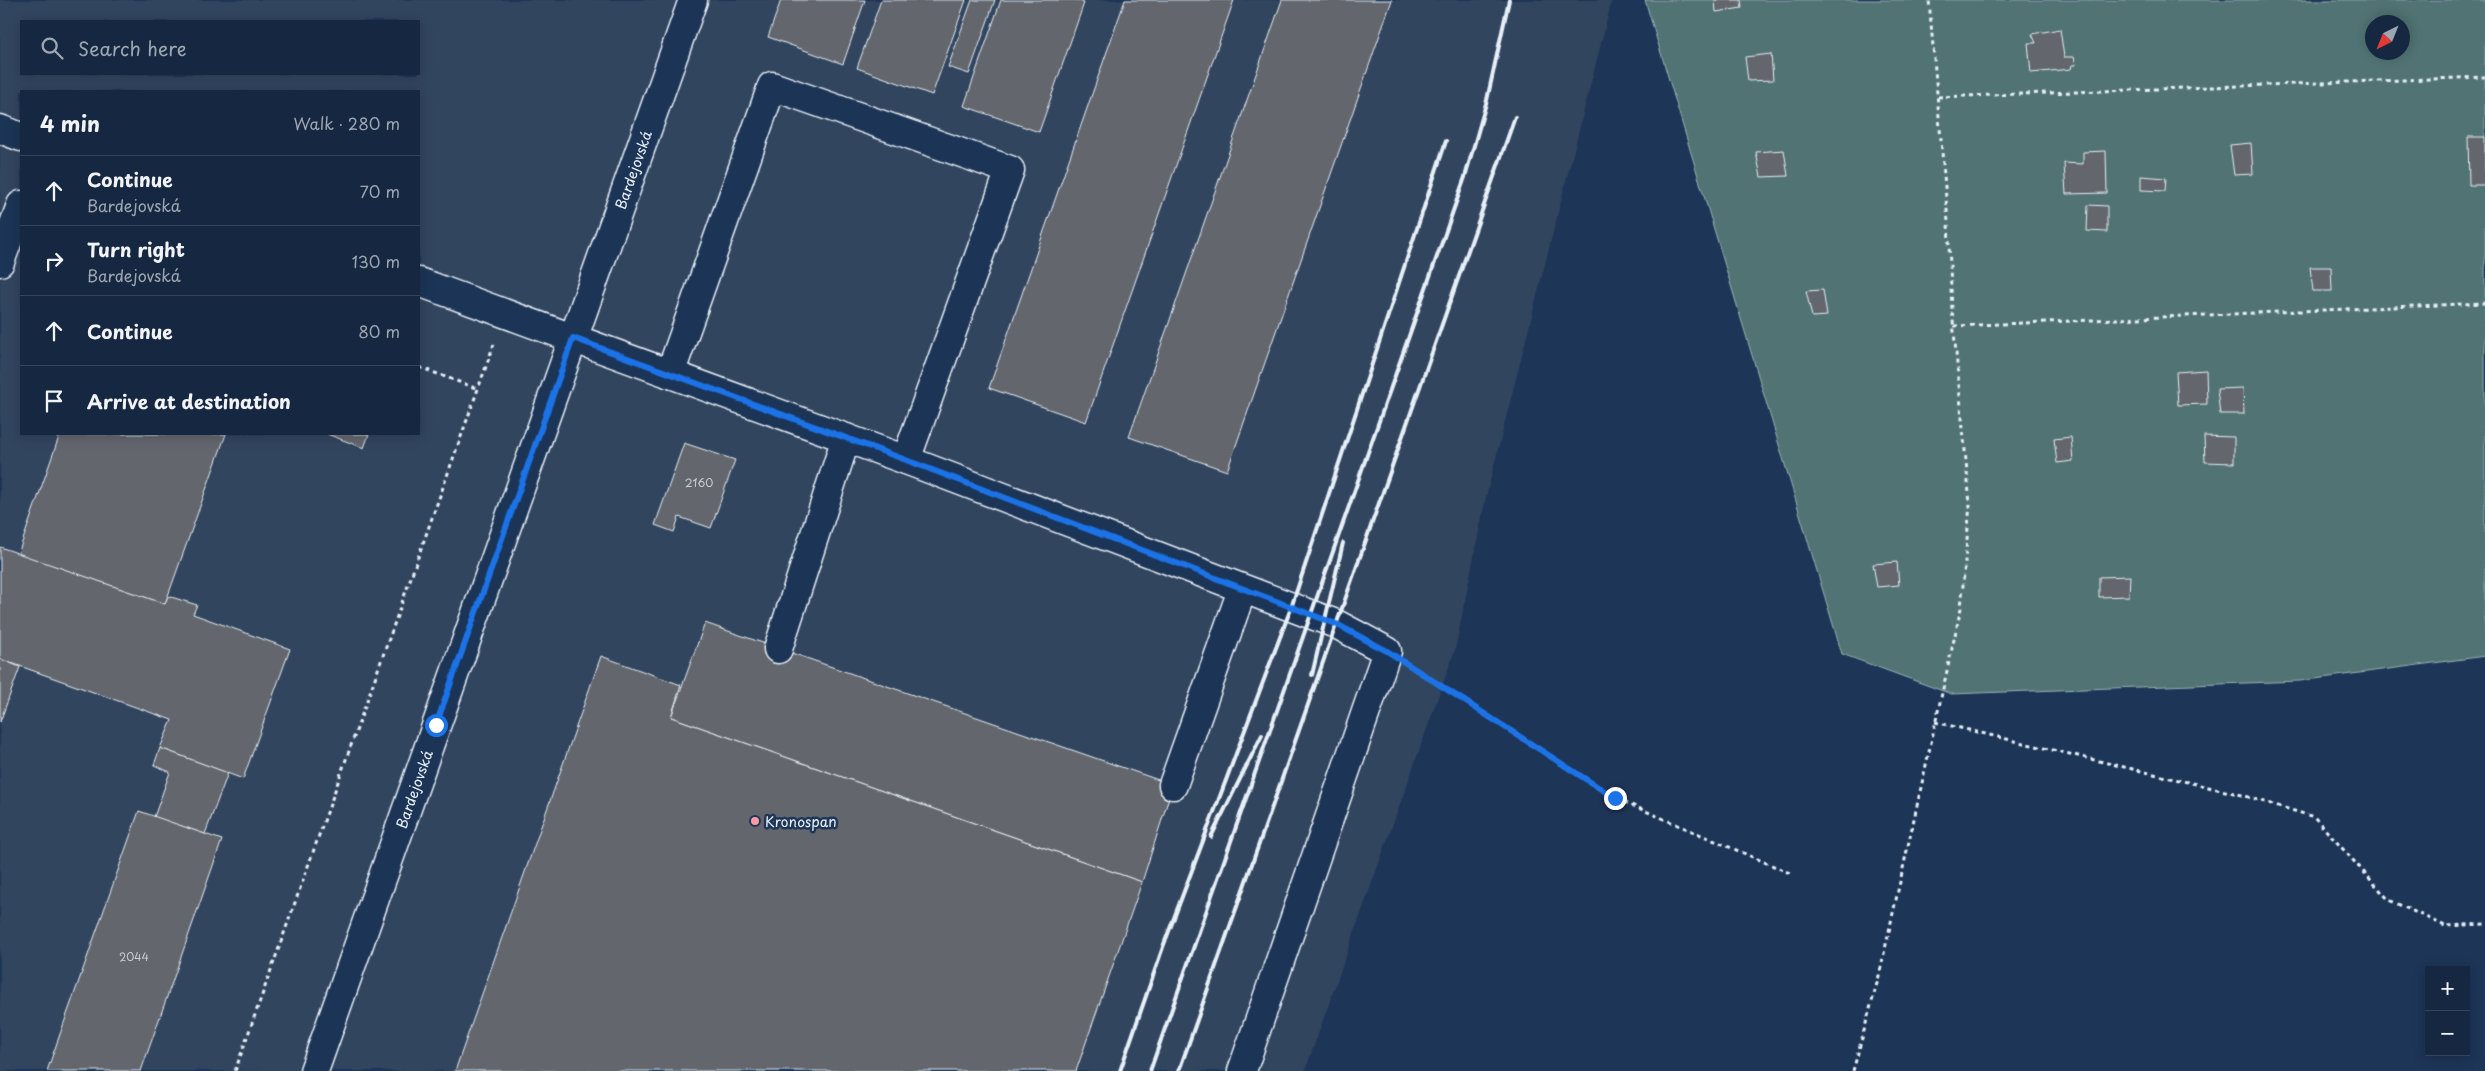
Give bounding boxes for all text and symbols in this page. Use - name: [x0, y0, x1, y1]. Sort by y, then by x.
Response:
- north arrow: [2365, 15, 2410, 60]
- search box: [20, 20, 420, 75]
- icon: search: [38, 34, 66, 62]
- text: Search here: [78, 34, 187, 62]
- text: 4 min: [40, 107, 100, 139]
- text: Walk · 280 m: [293, 111, 400, 135]
- street label: Bardejovská: [609, 127, 657, 212]
- text: Continue: [87, 165, 173, 193]
- icon: ahead: [40, 177, 68, 205]
- text: 70 m: [360, 179, 400, 203]
- text: Bardejovská: [87, 193, 181, 217]
- text: Turn right: [87, 235, 185, 263]
- icon: right: [40, 247, 68, 275]
- text: 130 m: [352, 249, 400, 273]
- text: Bardejovská: [87, 263, 181, 287]
- icon: ahead: [40, 317, 68, 345]
- text: Continue: [87, 317, 173, 345]
- text: 80 m: [358, 319, 400, 343]
- icon: arrive: [40, 387, 68, 415]
- text: Arrive at destination: [87, 387, 291, 415]
- house number: 2160: [685, 474, 713, 491]
- route start: [425, 714, 448, 737]
- street label: Bardejovská: [390, 747, 437, 831]
- route end: [1604, 787, 1627, 810]
- place label: Kronospan: [765, 811, 837, 832]
- marker: Kronospan: [749, 815, 761, 827]
- house number: 2044: [119, 948, 149, 965]
- map controls: [2425, 966, 2470, 1056]
- button: +: [2425, 966, 2470, 1011]
- button: −: [2425, 1011, 2470, 1056]

